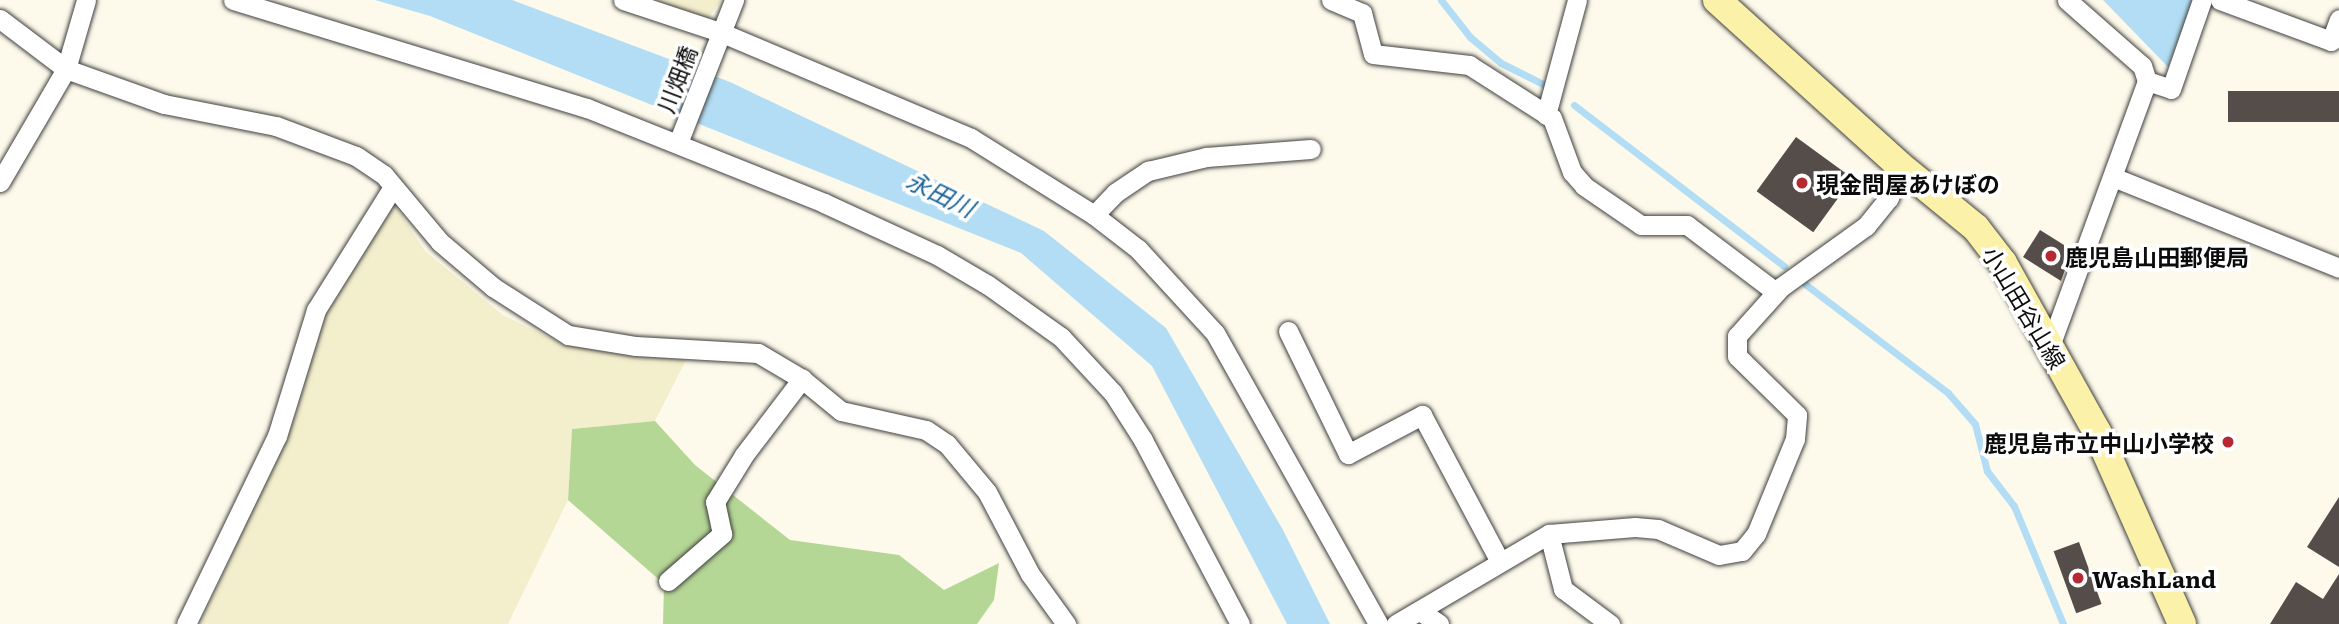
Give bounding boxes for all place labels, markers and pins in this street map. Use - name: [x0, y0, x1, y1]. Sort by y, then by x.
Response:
- place label: 現金問屋あけぼの: [1816, 169, 2000, 197]
- marker: 現金問屋あけぼの: [1794, 175, 1810, 191]
- place label: 鹿児島山田郵便局: [2065, 242, 2249, 270]
- marker: 鹿児島山田郵便局: [2043, 248, 2059, 264]
- place label: 鹿児島市立中山小学校: [1984, 428, 2214, 456]
- marker: 鹿児島市立中山小学校: [2220, 434, 2236, 450]
- place label: WashLand: [2092, 564, 2216, 592]
- marker: WashLand: [2070, 570, 2086, 586]

